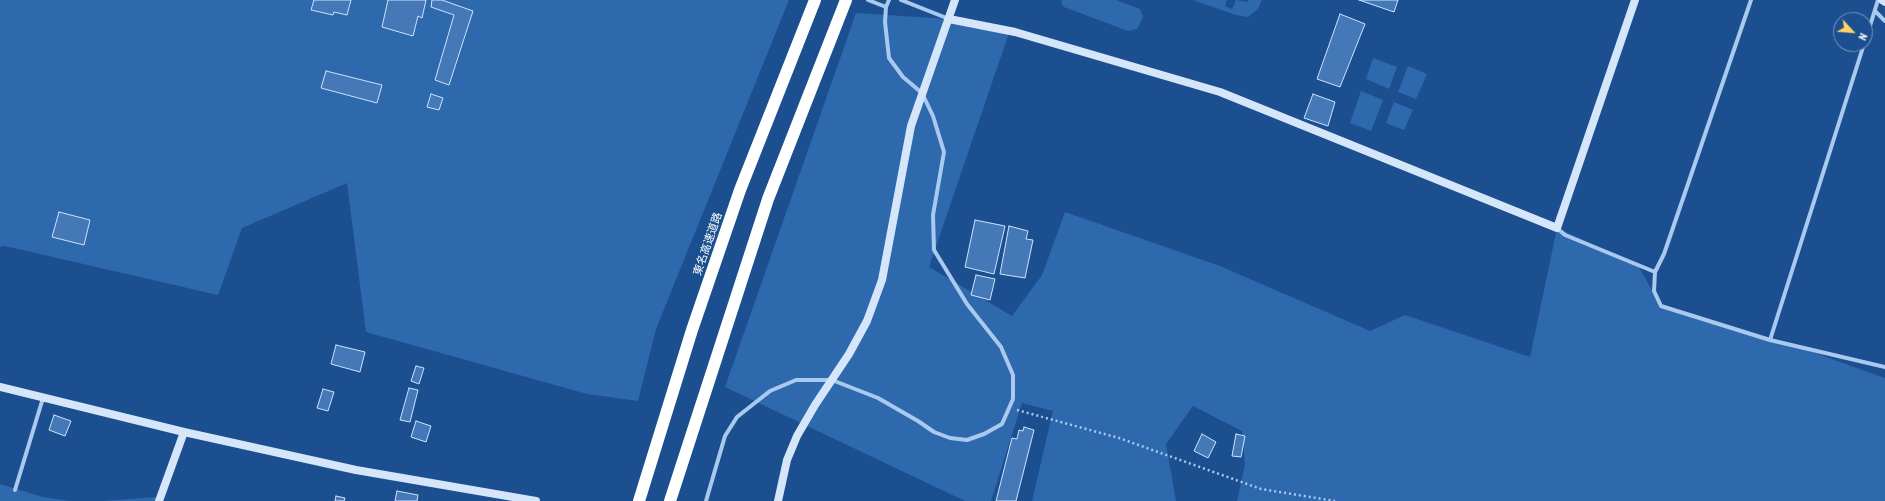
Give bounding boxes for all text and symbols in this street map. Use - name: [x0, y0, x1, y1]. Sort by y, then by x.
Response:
- north arrow: [1833, 12, 1873, 52]
- text: N: [1855, 31, 1870, 43]
- street label: 東名高速道路: [691, 211, 725, 277]

